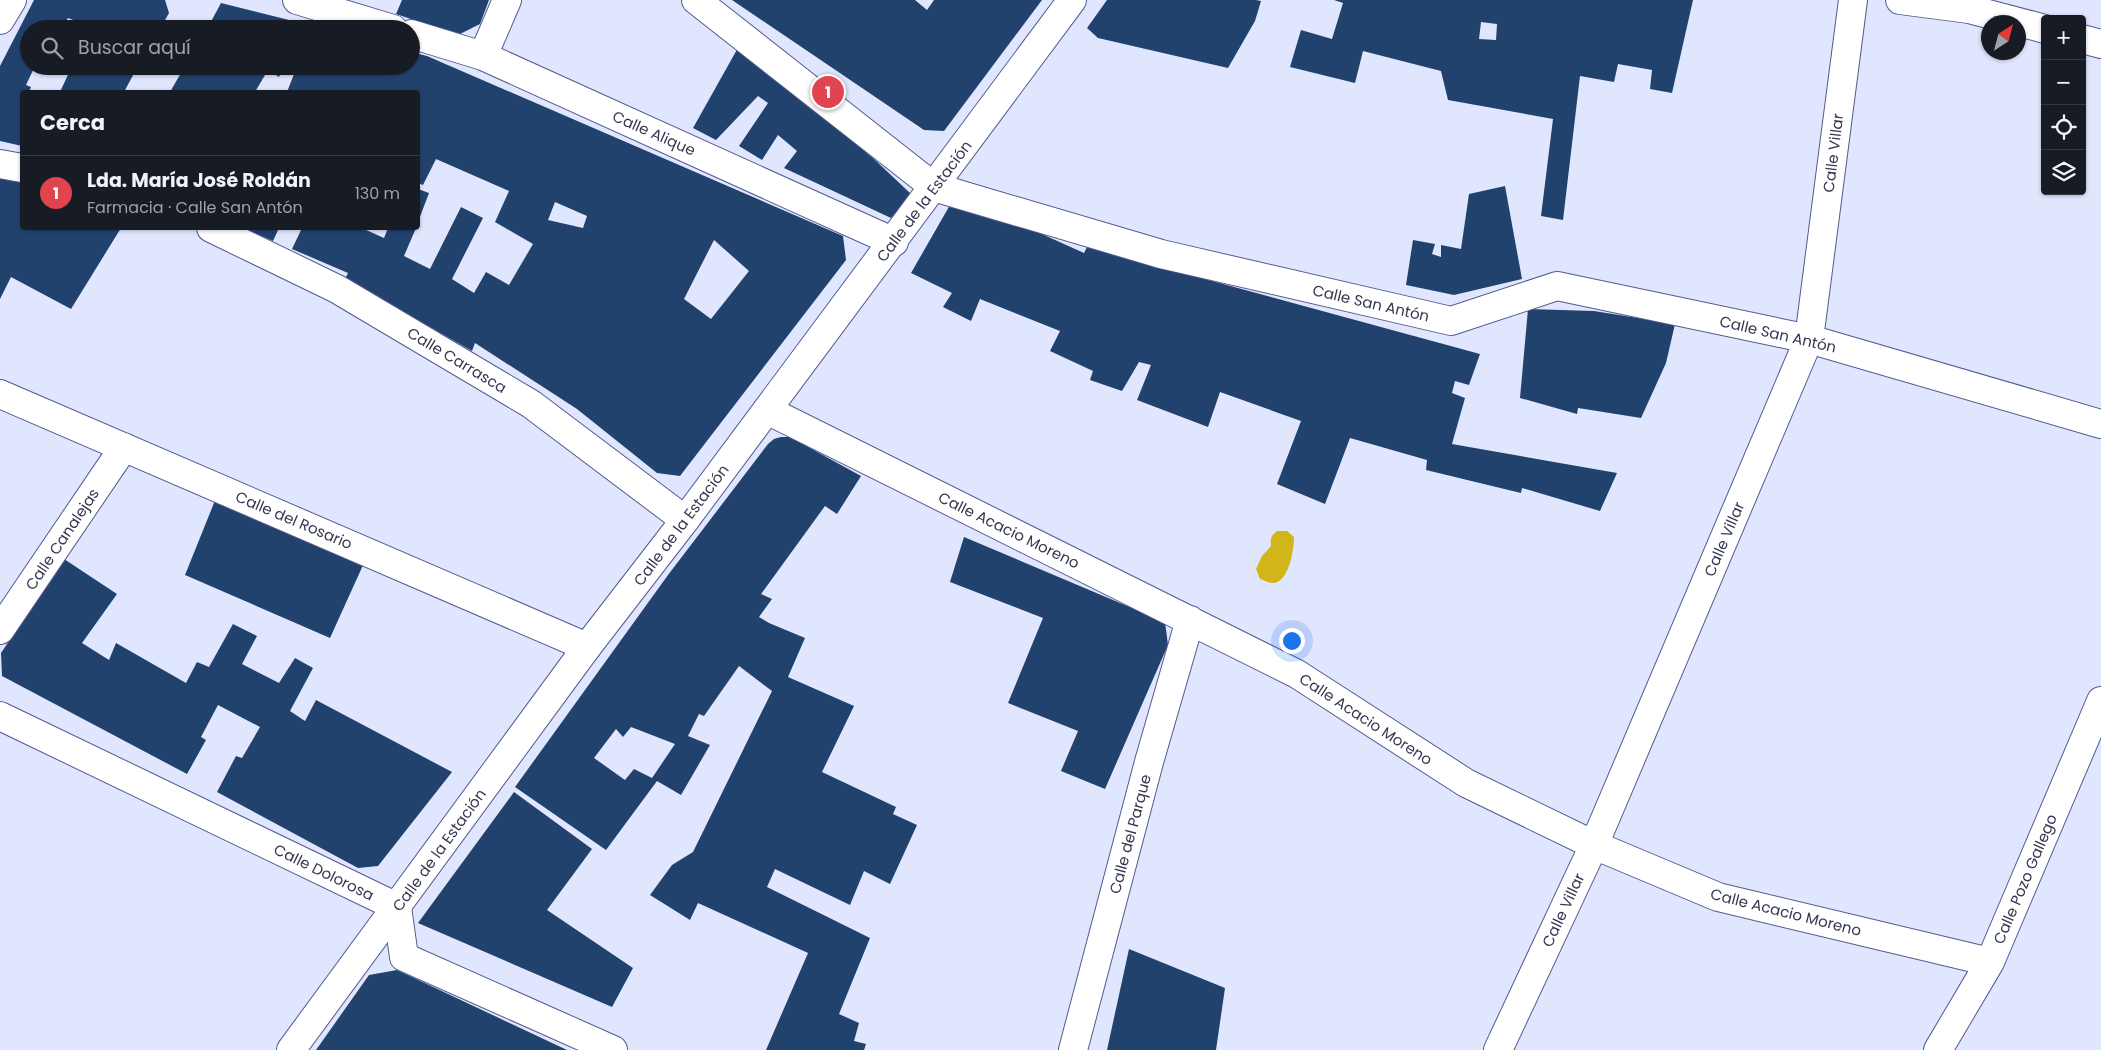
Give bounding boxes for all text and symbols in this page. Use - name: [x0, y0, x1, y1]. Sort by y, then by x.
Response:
- north arrow: [1981, 15, 2026, 60]
- map controls: [2041, 15, 2086, 195]
- button: +: [2041, 15, 2086, 60]
- search box: [20, 20, 420, 75]
- icon: search: [38, 34, 66, 62]
- text: Buscar aquí: [78, 34, 191, 61]
- button: −: [2041, 60, 2086, 105]
- pin: 1: [812, 73, 844, 111]
- street label: Calle Alique: [609, 105, 699, 161]
- button: locate: [2041, 105, 2086, 150]
- text: Cerca: [40, 108, 105, 137]
- street label: Calle Villar: [1818, 112, 1848, 194]
- street label: Calle de la Estación: [871, 136, 977, 266]
- button: layers: [2041, 150, 2086, 195]
- text: Lda. María José Roldán: [87, 167, 311, 194]
- text: 1: [53, 182, 59, 205]
- text: 130 m: [355, 182, 400, 205]
- text: Farmacia · Calle San Antón: [87, 196, 303, 219]
- street label: Calle San Antón: [1311, 279, 1431, 327]
- street label: Calle San Antón: [1718, 310, 1838, 358]
- street label: Calle Carrasca: [403, 322, 511, 398]
- street label: Calle de la Estación: [628, 460, 734, 590]
- street label: Calle Canalejas: [20, 484, 104, 594]
- street label: Calle del Rosario: [232, 486, 356, 554]
- street label: Calle Acacio Moreno: [935, 487, 1083, 573]
- street label: Calle Villar: [1699, 498, 1749, 580]
- your location: [1279, 628, 1305, 654]
- street label: Calle Acacio Moreno: [1295, 668, 1437, 770]
- street label: Calle del Parque: [1104, 772, 1156, 896]
- street label: Calle de la Estación: [387, 784, 491, 916]
- street label: Calle Pozo Gallego: [1988, 811, 2062, 947]
- street label: Calle Dolorosa: [270, 839, 378, 905]
- street label: Calle Villar: [1537, 869, 1589, 950]
- street label: Calle Acacio Moreno: [1708, 883, 1864, 941]

